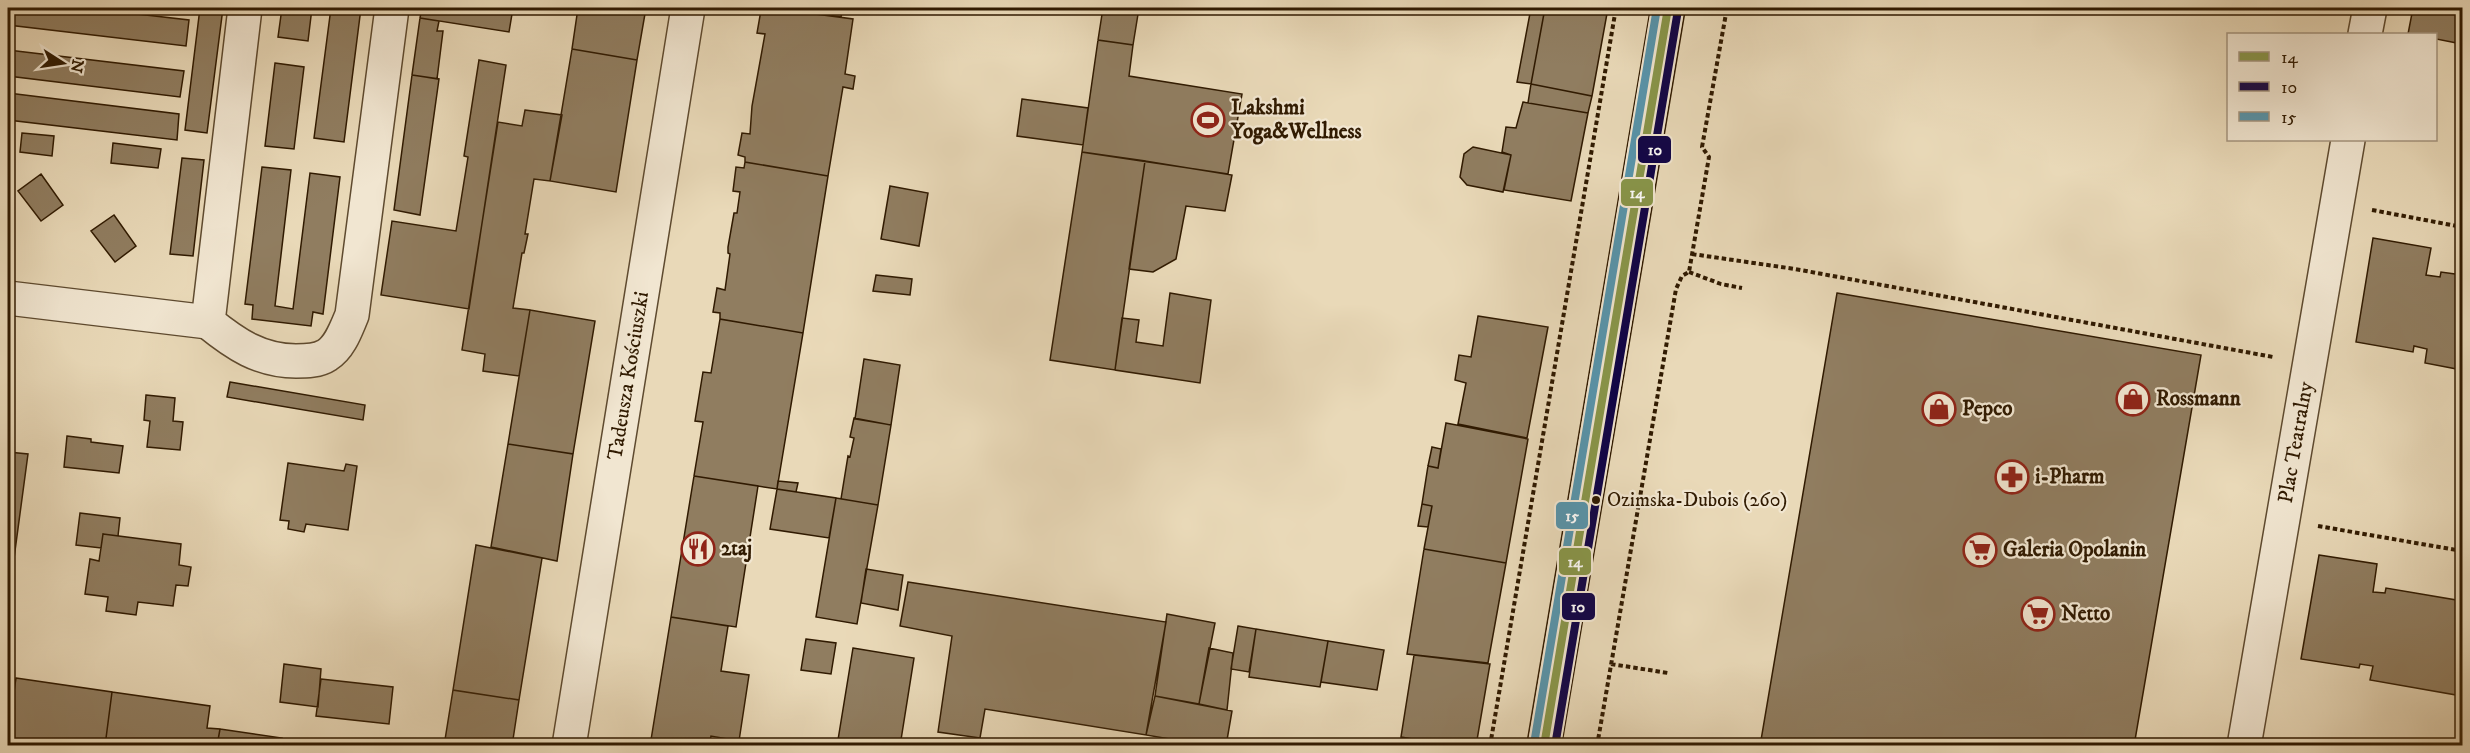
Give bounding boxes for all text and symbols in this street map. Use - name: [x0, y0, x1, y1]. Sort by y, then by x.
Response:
- north arrow: [33, 33, 93, 93]
- legend: [2227, 33, 2437, 141]
- text: 14: [2281, 47, 2299, 69]
- text: N: [66, 57, 88, 74]
- text: 10: [2281, 77, 2297, 99]
- place label: Lakshmi Yoga&Wellness: [1230, 95, 1362, 145]
- sports icon: Lakshmi Yoga&Wellness: [1190, 102, 1226, 138]
- text: 15: [2281, 107, 2296, 129]
- line badge: 10: [1637, 135, 1672, 164]
- text: 10: [1648, 140, 1663, 160]
- line badge: 14: [1620, 178, 1654, 207]
- text: 14: [1629, 183, 1645, 203]
- street label: Tadeusza Kościuszki: [602, 290, 655, 462]
- street label: Plac Teatralny: [2273, 379, 2319, 505]
- shop icon: Rossmann: [2115, 381, 2151, 417]
- place label: Rossmann: [2156, 386, 2242, 412]
- shop icon: Pepco: [1921, 391, 1957, 427]
- place label: Pepco: [1962, 396, 2012, 422]
- pharmacy icon: i-Pharm: [1994, 459, 2030, 495]
- place label: i-Pharm: [2035, 464, 2105, 490]
- place label: Ozimska-Dubois (260): [1607, 488, 1787, 513]
- marker: Ozimska-Dubois (260): [1590, 494, 1602, 506]
- line badge: 15: [1555, 501, 1589, 530]
- text: 15: [1565, 506, 1579, 526]
- restaurant icon: 2taj: [680, 531, 716, 567]
- supermarket icon: Galeria Opolanin: [1962, 532, 1998, 568]
- place label: 2taj: [721, 536, 752, 563]
- place label: Galeria Opolanin: [2003, 537, 2147, 563]
- line badge: 14: [1558, 547, 1592, 576]
- text: 14: [1567, 552, 1583, 572]
- line badge: 10: [1561, 592, 1596, 621]
- supermarket icon: Netto: [2020, 596, 2056, 632]
- text: 10: [1571, 597, 1586, 617]
- place label: Netto: [2061, 601, 2110, 627]

